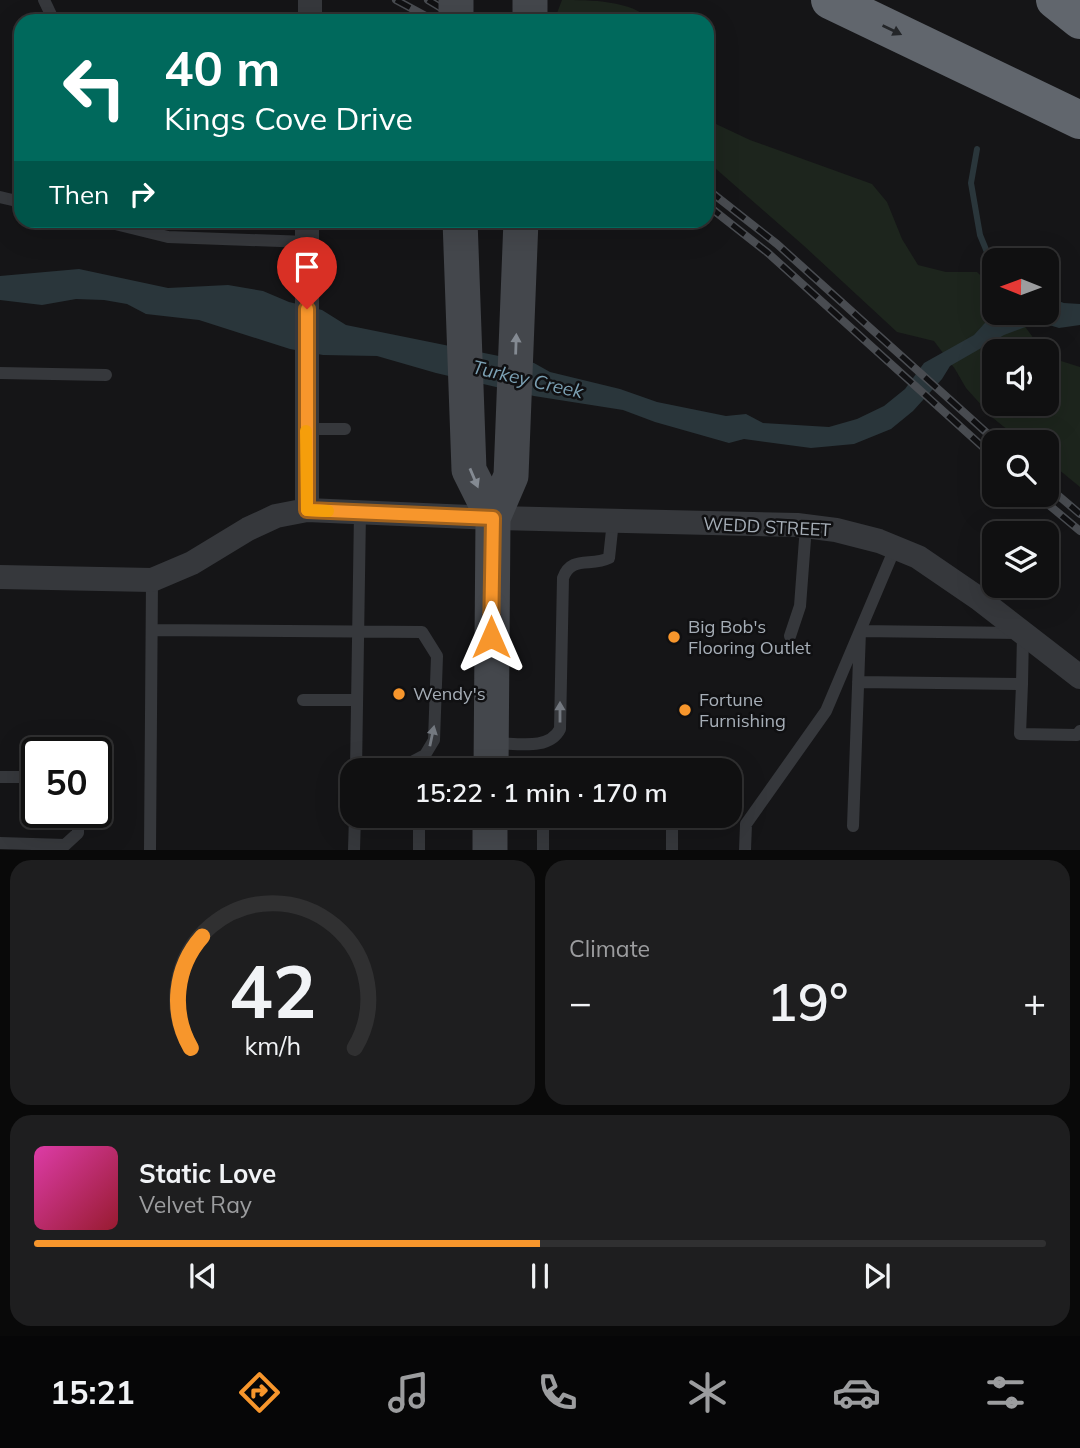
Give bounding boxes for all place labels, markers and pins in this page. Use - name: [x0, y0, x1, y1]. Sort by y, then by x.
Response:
- pin: [277, 237, 337, 309]
- place label: Big Bob's Flooring Outlet: [688, 615, 811, 659]
- marker: Big Bob's Flooring Outlet: [666, 629, 682, 645]
- place label: Wendy's: [413, 682, 486, 705]
- marker: Wendy's: [391, 686, 407, 702]
- place label: Fortune Furnishing: [699, 688, 786, 732]
- marker: Fortune Furnishing: [677, 702, 693, 718]

